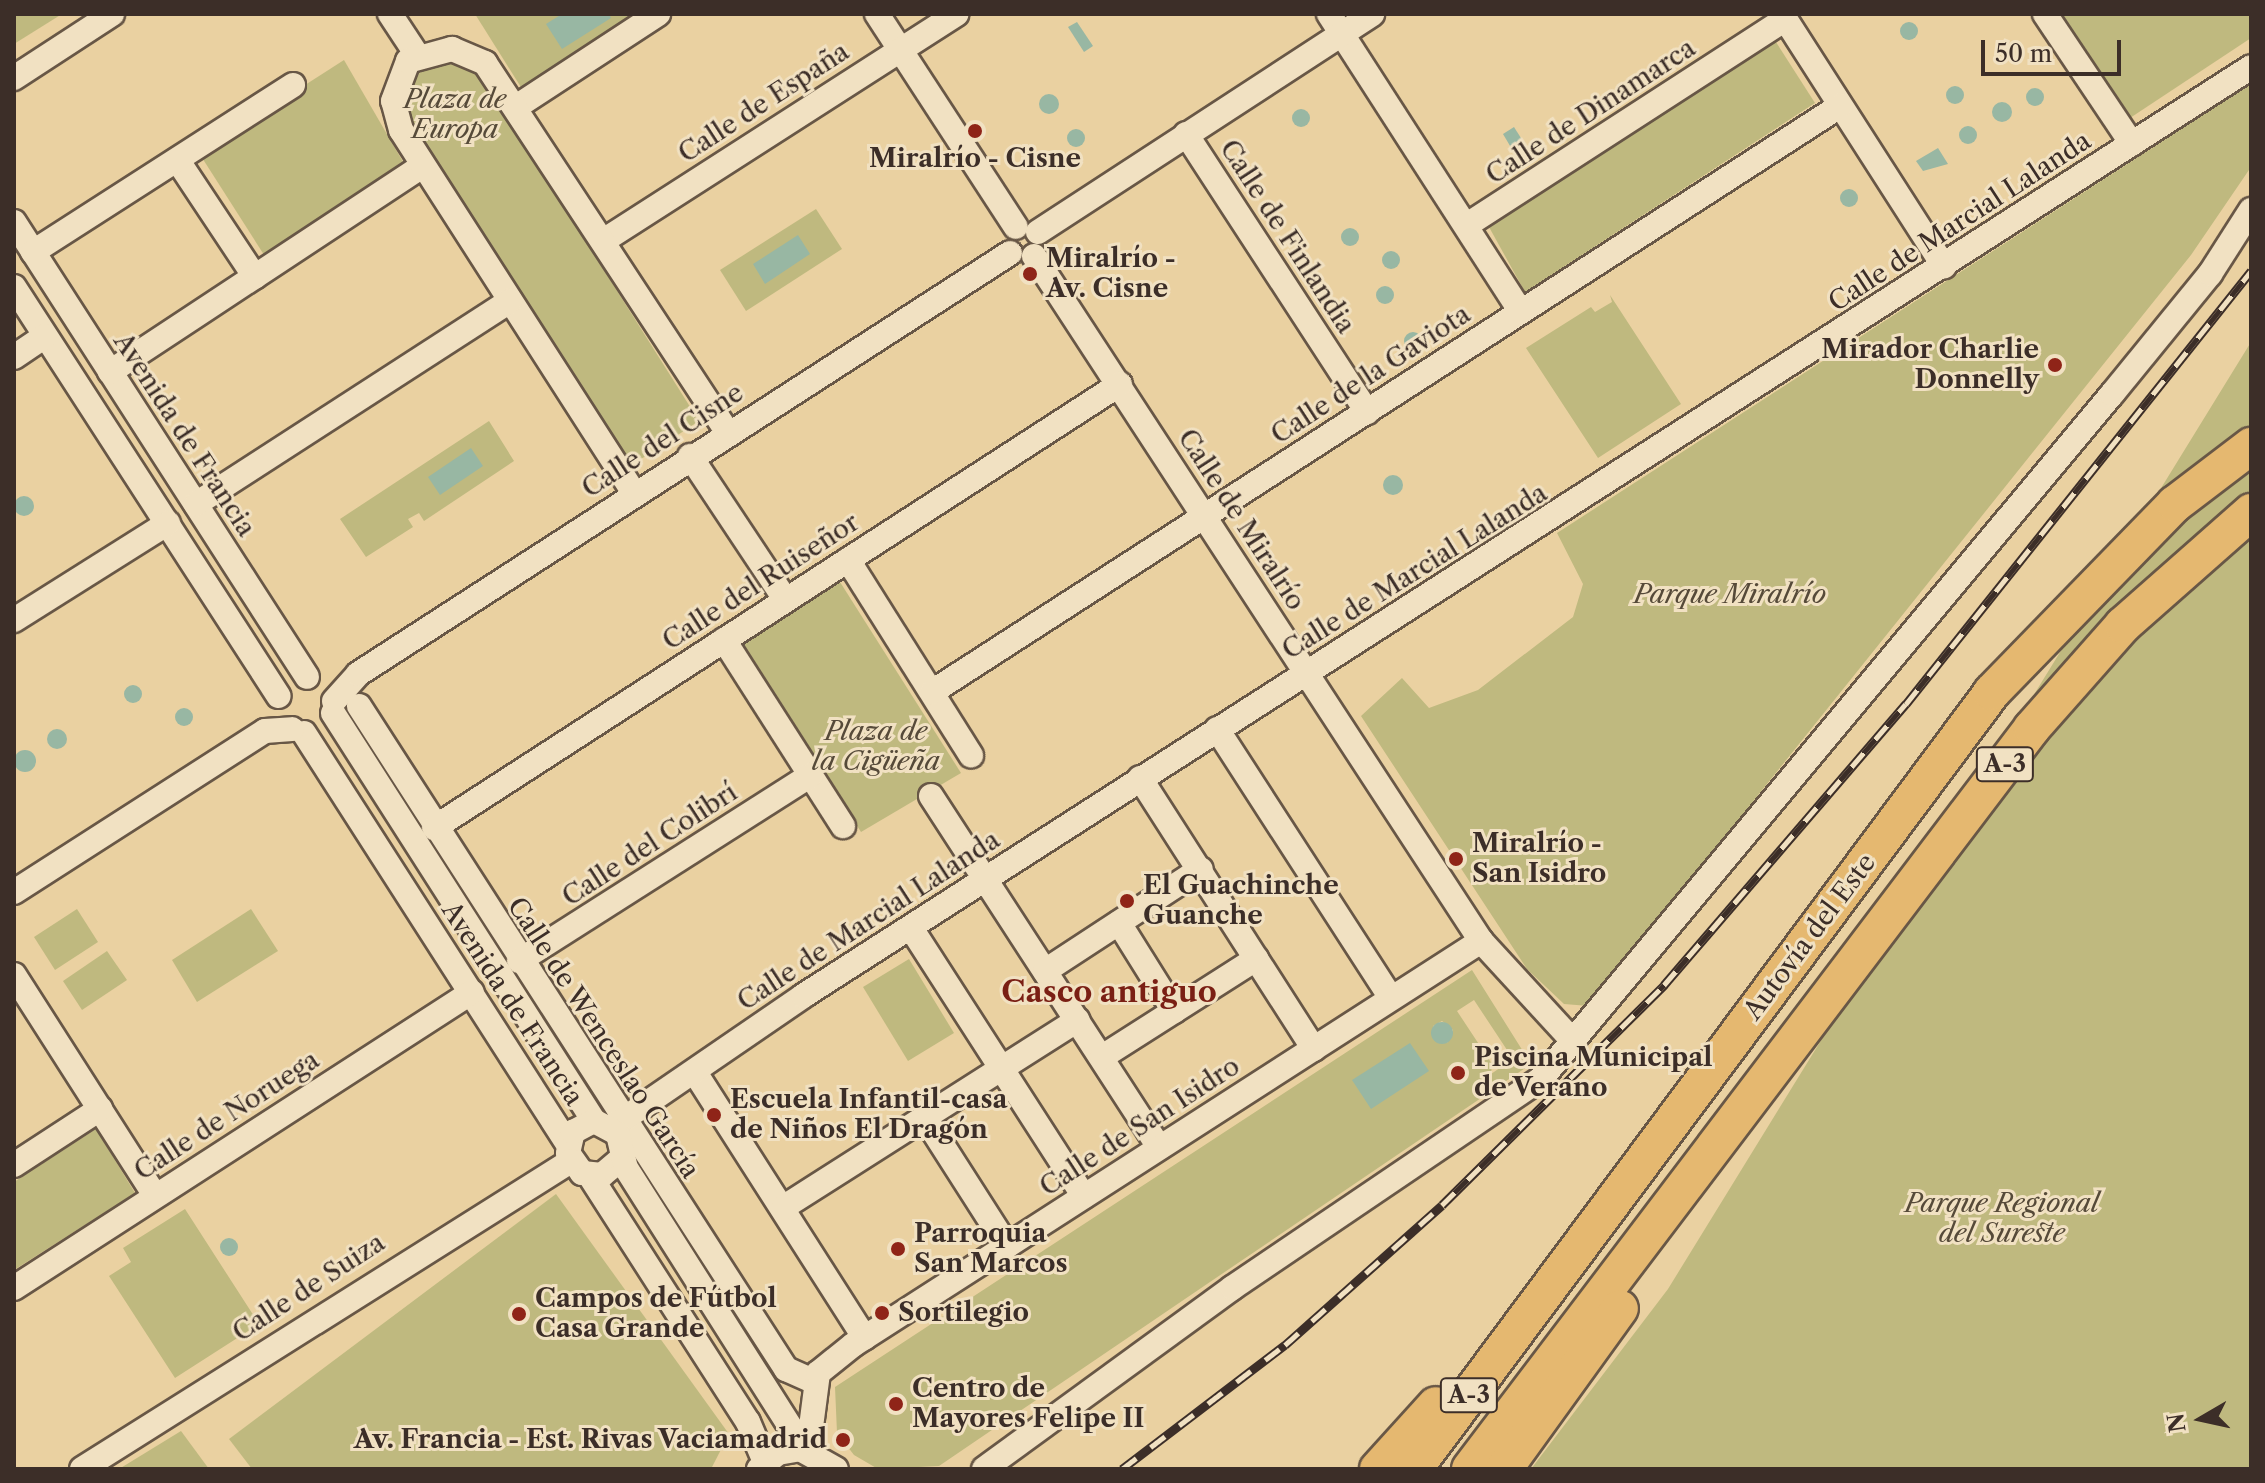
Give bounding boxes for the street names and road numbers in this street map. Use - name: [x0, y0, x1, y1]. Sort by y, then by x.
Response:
- street label: Calle de Dinamarca: [1481, 33, 1701, 191]
- street label: Calle de España: [673, 36, 855, 170]
- street label: Calle de Marcial Lalanda: [1823, 125, 2097, 319]
- street label: Calle de Finlandia: [1213, 134, 1361, 340]
- street label: Calle de la Gaviota: [1266, 299, 1476, 451]
- street label: Avenida de Francia: [107, 327, 261, 543]
- street label: Calle del Cisne: [577, 377, 749, 505]
- street label: Calle de Miralrío: [1171, 424, 1311, 616]
- street label: Calle de Marcial Lalanda: [1277, 478, 1553, 666]
- street label: Calle del Ruiseñor: [657, 507, 865, 657]
- road number: A-3: [1975, 744, 2035, 784]
- street label: Calle del Colibrí: [557, 777, 743, 913]
- street label: Calle de Marcial Lalanda: [732, 824, 1006, 1018]
- street label: Autovía del Este: [1737, 848, 1883, 1026]
- street label: Calle de Wenceslao García: [500, 891, 706, 1185]
- street label: Avenida de Francia: [435, 896, 589, 1112]
- street label: Calle de Noruega: [129, 1045, 325, 1187]
- street label: Calle de San Isidro: [1034, 1051, 1246, 1203]
- street label: Calle de Suiza: [227, 1227, 391, 1349]
- road number: A-3: [1439, 1375, 1499, 1415]

